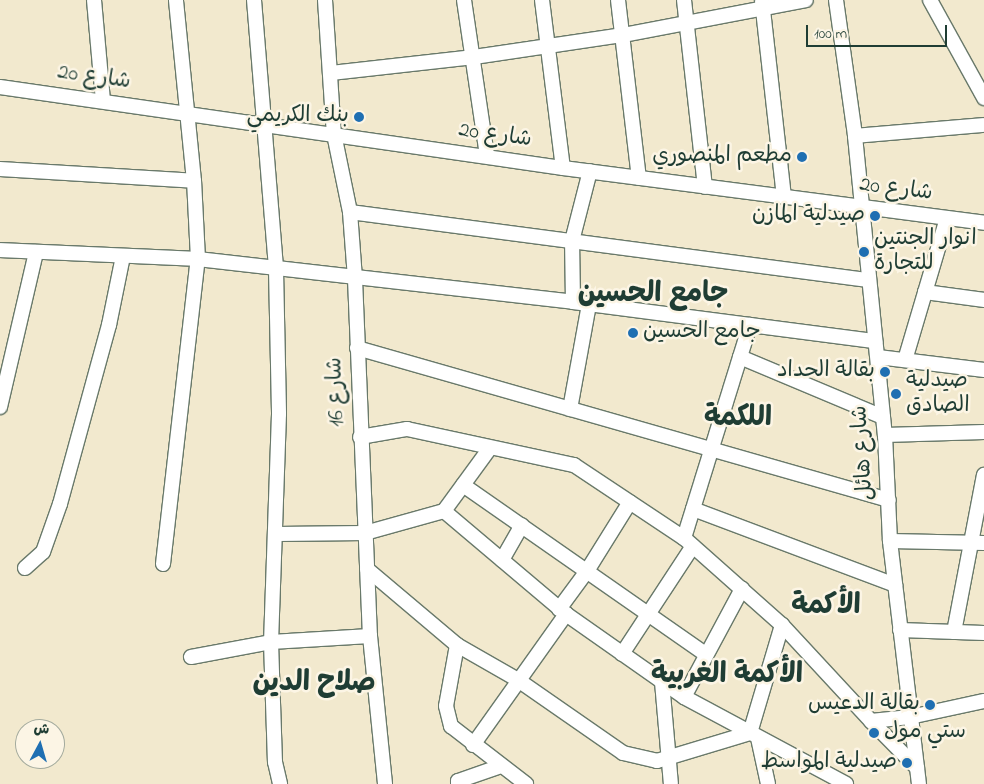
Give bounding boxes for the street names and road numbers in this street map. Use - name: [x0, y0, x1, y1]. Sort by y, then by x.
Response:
- street label: شارع 20: [56, 60, 132, 96]
- street label: شارع 20: [457, 118, 533, 154]
- street label: شارع 20: [858, 172, 934, 208]
- street label: شارع 16: [323, 357, 351, 427]
- street label: شارع هائل: [848, 404, 880, 502]

